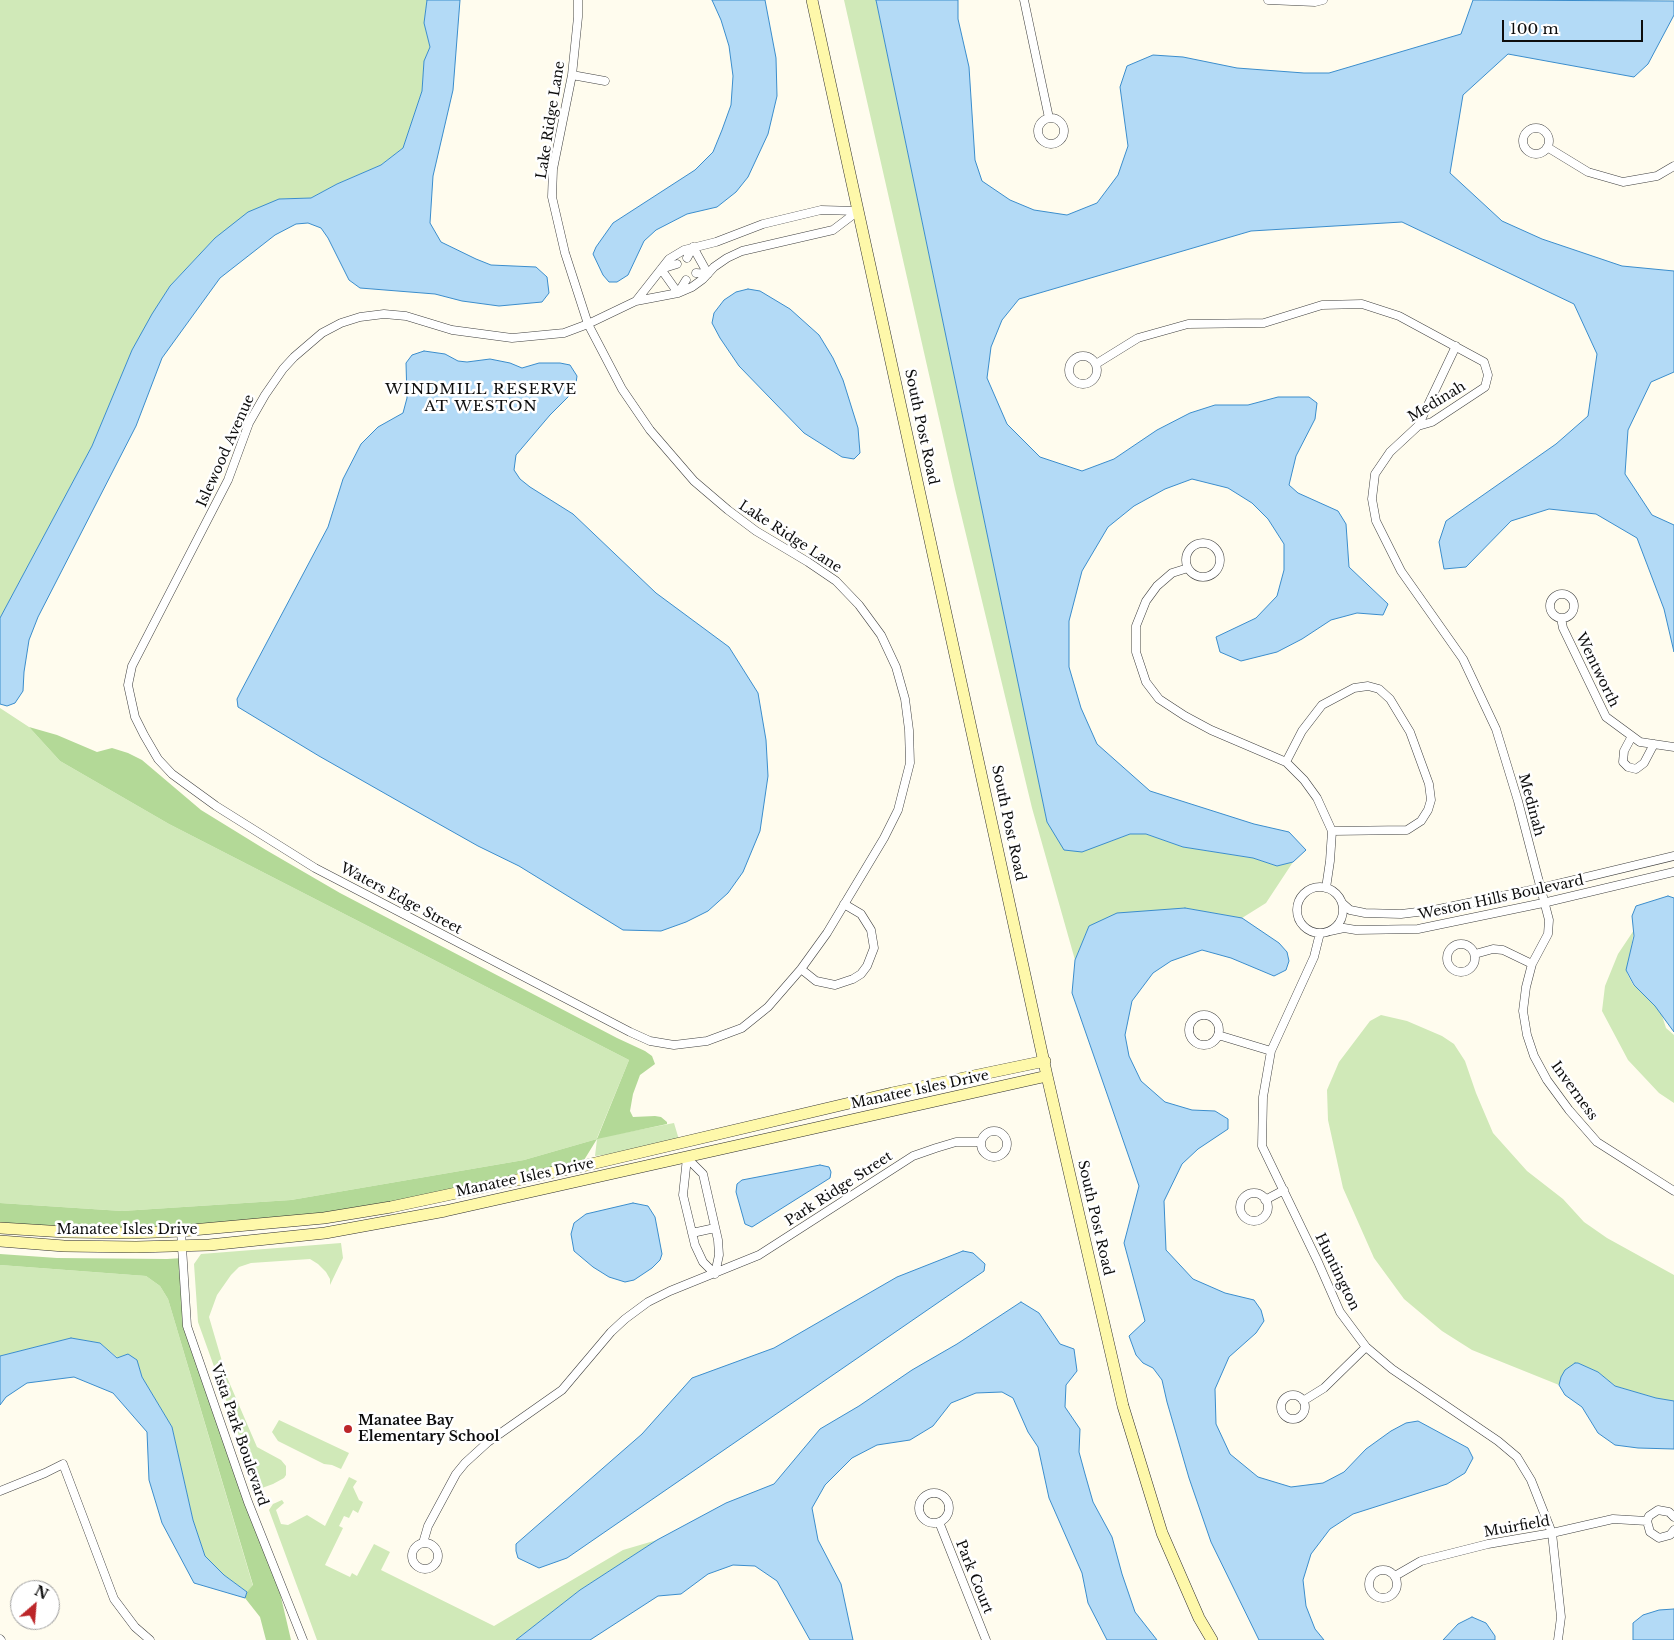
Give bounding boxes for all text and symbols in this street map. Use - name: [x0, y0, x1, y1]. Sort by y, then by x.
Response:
- scale bar: [1504, 10, 1645, 42]
- text: 100 m: [1510, 19, 1559, 38]
- street label: Lake Ridge Lane: [533, 60, 569, 180]
- street label: South Post Road: [901, 368, 941, 486]
- street label: Medinah: [1405, 378, 1469, 426]
- district label: WINDMILL RESERVE AT WESTON: [383, 381, 579, 416]
- street label: Islewood Avenue: [194, 392, 258, 510]
- street label: Lake Ridge Lane: [735, 497, 845, 577]
- street label: Wentworth: [1572, 630, 1622, 710]
- street label: South Post Road: [988, 764, 1028, 882]
- street label: Medinah: [1515, 772, 1547, 838]
- street label: Waters Edge Street: [337, 860, 465, 938]
- street label: Weston Hills Boulevard: [1417, 872, 1585, 924]
- street label: Inverness: [1547, 1058, 1601, 1124]
- street label: Manatee Isles Drive: [849, 1067, 991, 1113]
- street label: Park Ridge Street: [782, 1148, 896, 1230]
- street label: Manatee Isles Drive: [454, 1155, 596, 1201]
- street label: South Post Road: [1074, 1159, 1116, 1277]
- street label: Manatee Isles Drive: [57, 1222, 197, 1238]
- street label: Huntington: [1311, 1231, 1363, 1313]
- street label: Vista Park Boulevard: [207, 1362, 271, 1508]
- place label: Manatee Bay Elementary School: [358, 1413, 499, 1445]
- marker: Manatee Bay Elementary School: [342, 1423, 354, 1435]
- street label: Muirfield: [1483, 1513, 1551, 1541]
- street label: Park Court: [952, 1538, 996, 1616]
- north arrow: [10, 1580, 60, 1630]
- text: N: [31, 1582, 51, 1604]

